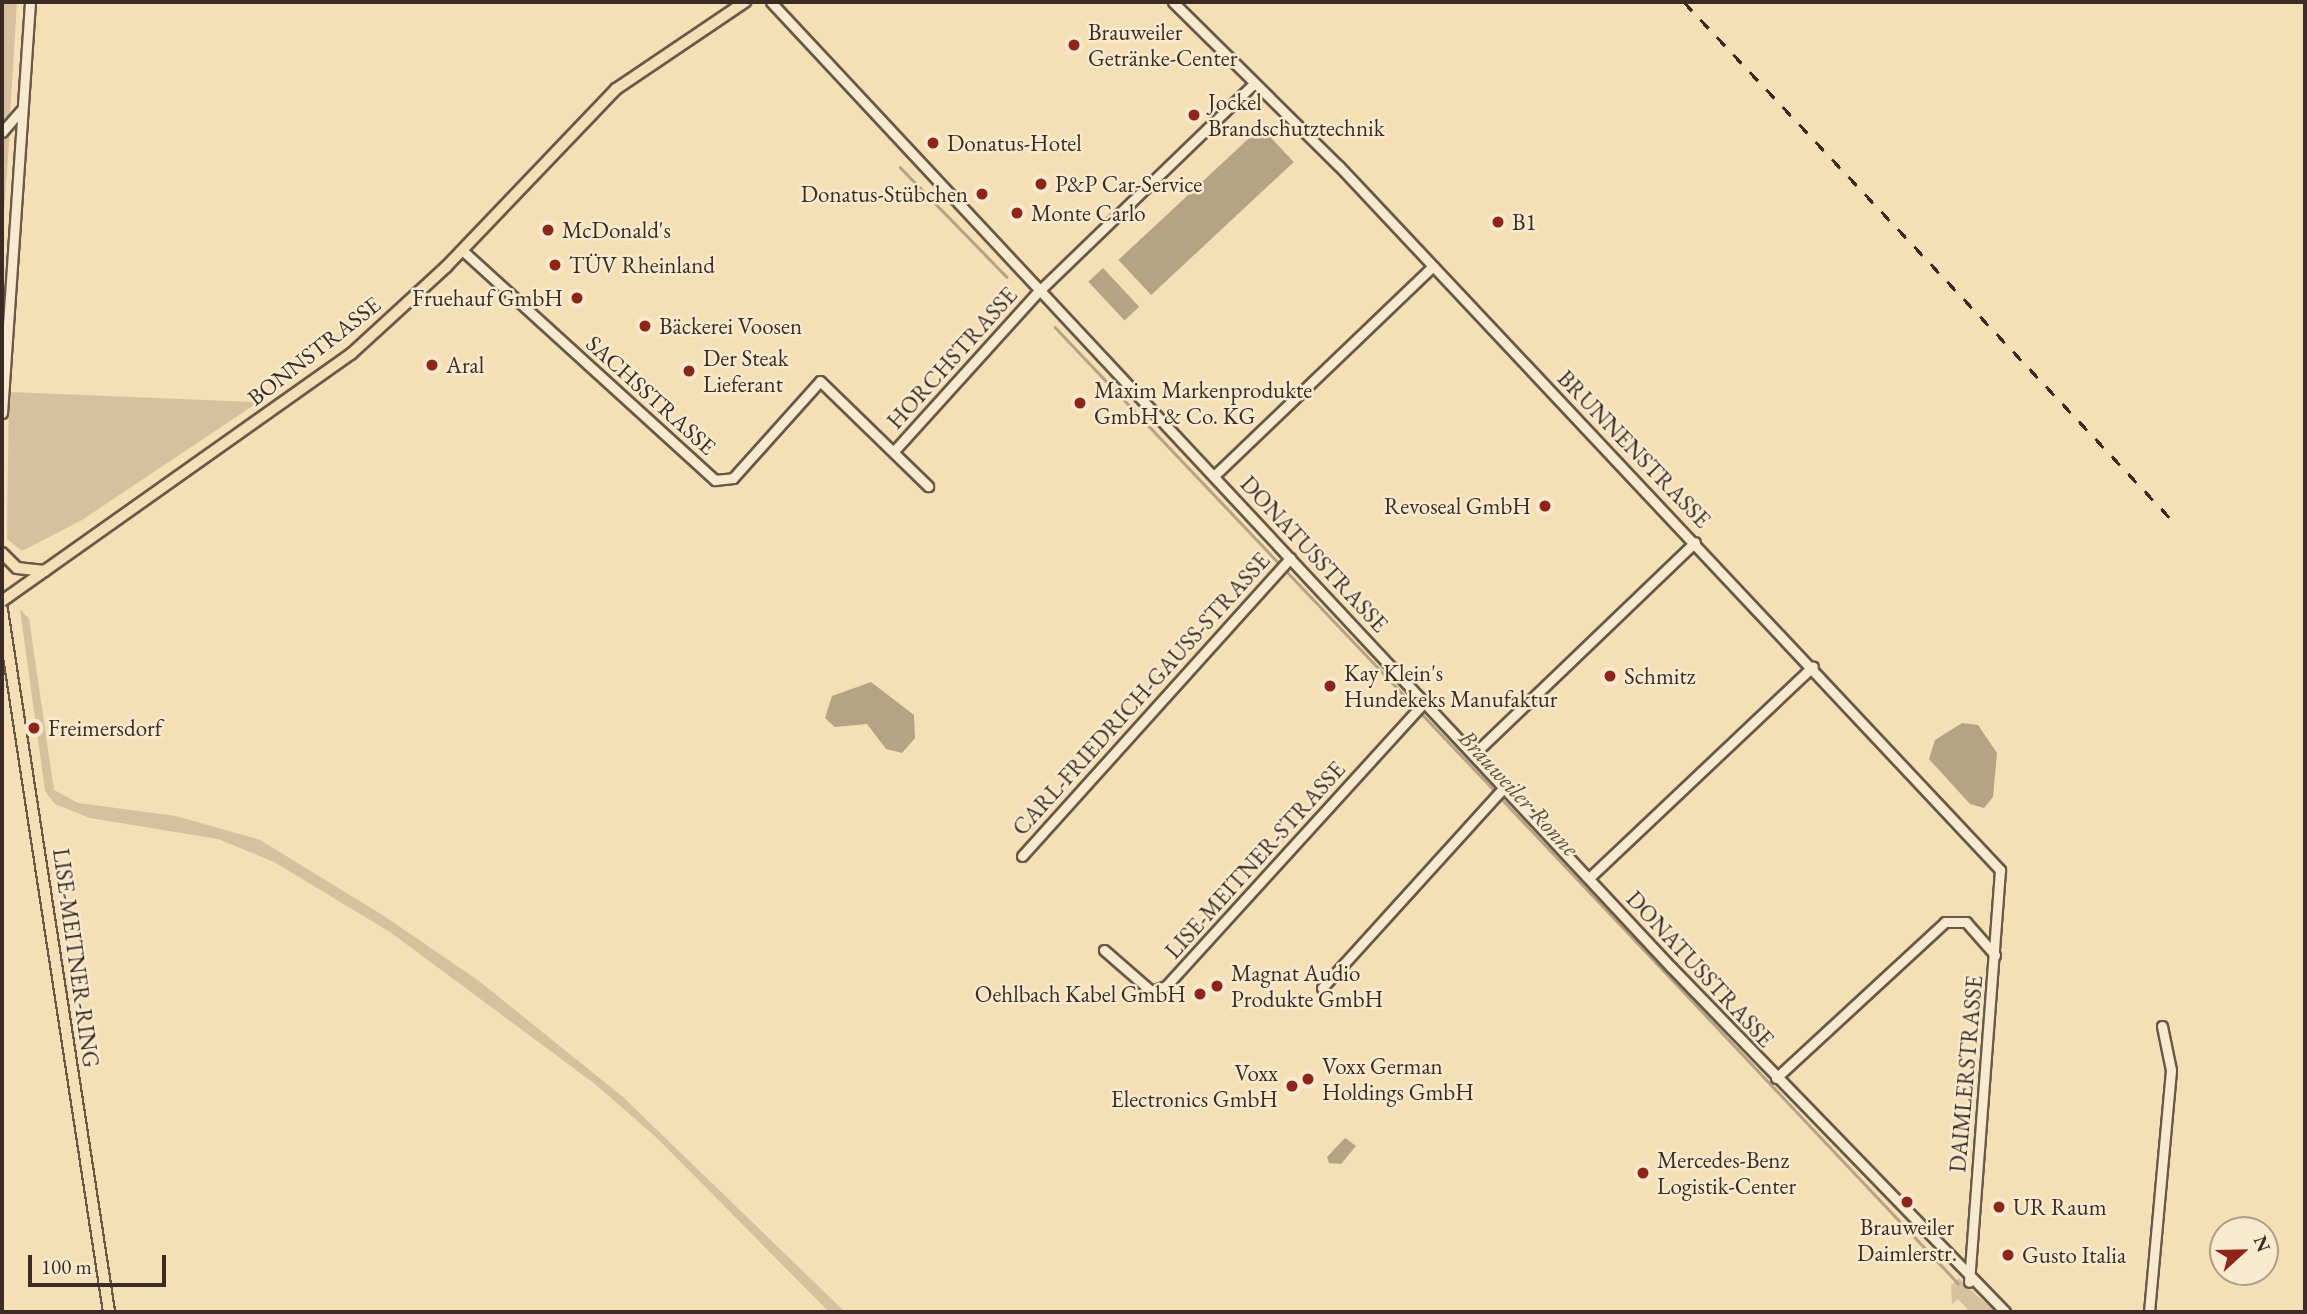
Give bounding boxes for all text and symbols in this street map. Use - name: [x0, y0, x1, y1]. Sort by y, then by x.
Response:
- place label: Brauweiler Getränke-Center: [1088, 18, 1237, 72]
- marker: Brauweiler Getränke-Center: [1066, 37, 1082, 53]
- place label: Jockel Brandschutztechnik: [1208, 88, 1385, 142]
- marker: Jockel Brandschutztechnik: [1186, 107, 1202, 123]
- place label: Donatus-Hotel: [947, 129, 1082, 157]
- marker: Donatus-Hotel: [925, 135, 941, 151]
- place label: P&P Car-Service: [1055, 170, 1202, 198]
- marker: P&P Car-Service: [1033, 176, 1049, 192]
- place label: Donatus-Stübchen: [801, 180, 968, 208]
- marker: Donatus-Stübchen: [974, 186, 990, 202]
- place label: Monte Carlo: [1031, 199, 1146, 227]
- marker: Monte Carlo: [1009, 205, 1025, 221]
- place label: B1: [1512, 208, 1537, 236]
- marker: B1: [1490, 214, 1506, 230]
- place label: McDonald's: [562, 216, 671, 244]
- marker: McDonald's: [540, 222, 556, 238]
- place label: TÜV Rheinland: [569, 251, 715, 279]
- marker: TÜV Rheinland: [547, 257, 563, 273]
- street label: HORCHSTRASSE: [881, 281, 1023, 435]
- place label: Fruehauf GmbH: [412, 284, 563, 312]
- marker: Fruehauf GmbH: [569, 290, 585, 306]
- street label: BONNSTRASSE: [242, 291, 386, 411]
- place label: Bäckerei Voosen: [659, 312, 802, 340]
- marker: Bäckerei Voosen: [637, 318, 653, 334]
- street label: SACHSSTRASSE: [580, 329, 722, 461]
- place label: Der Steak Lieferant: [703, 344, 788, 398]
- place label: Aral: [446, 351, 484, 379]
- marker: Aral: [424, 357, 440, 373]
- marker: Der Steak Lieferant: [681, 363, 697, 379]
- street label: BRUNNENSTRASSE: [1552, 365, 1716, 533]
- place label: Maxim Markenprodukte GmbH & Co. KG: [1094, 376, 1312, 430]
- marker: Maxim Markenprodukte GmbH & Co. KG: [1072, 395, 1088, 411]
- street label: DONATUSSTRASSE: [1234, 470, 1394, 638]
- place label: Revoseal GmbH: [1384, 492, 1531, 520]
- marker: Revoseal GmbH: [1537, 498, 1553, 514]
- street label: CARL-FRIEDRICH-GAUSS-STRASSE: [1007, 547, 1275, 841]
- place label: Kay Klein's Hundekeks Manufaktur: [1344, 659, 1558, 713]
- place label: Schmitz: [1624, 662, 1695, 690]
- marker: Schmitz: [1602, 668, 1618, 684]
- marker: Kay Klein's Hundekeks Manufaktur: [1322, 678, 1338, 694]
- place label: Freimersdorf: [48, 714, 162, 742]
- marker: Freimersdorf: [26, 720, 42, 736]
- water label: Brauweiler Ronne: [1453, 724, 1585, 862]
- street label: LISE-MEITNER-STRASSE: [1159, 756, 1351, 964]
- street label: LISE-MEITNER-RING: [47, 847, 105, 1069]
- street label: DONATUSSTRASSE: [1620, 885, 1780, 1053]
- place label: Magnat Audio Produkte GmbH: [1231, 959, 1383, 1013]
- street label: DAIMLERSTRASSE: [1944, 974, 1988, 1174]
- marker: Magnat Audio Produkte GmbH: [1209, 978, 1225, 994]
- place label: Oehlbach Kabel GmbH: [975, 980, 1186, 1008]
- marker: Oehlbach Kabel GmbH: [1192, 986, 1208, 1002]
- place label: Voxx German Holdings GmbH: [1322, 1052, 1474, 1106]
- place label: Voxx Electronics GmbH: [1111, 1059, 1278, 1113]
- marker: Voxx German Holdings GmbH: [1300, 1071, 1316, 1087]
- marker: Voxx Electronics GmbH: [1284, 1078, 1300, 1094]
- place label: Mercedes-Benz Logistik-Center: [1657, 1146, 1796, 1200]
- marker: Mercedes-Benz Logistik-Center: [1635, 1165, 1651, 1181]
- place label: UR Raum: [2013, 1193, 2107, 1221]
- marker: Brauweiler Daimlerstr.: [1899, 1194, 1915, 1210]
- marker: UR Raum: [1991, 1199, 2007, 1215]
- place label: Brauweiler Daimlerstr.: [1857, 1213, 1957, 1267]
- north arrow: [2209, 1216, 2279, 1286]
- text: N: [2248, 1232, 2277, 1256]
- scale bar: [32, 1240, 170, 1284]
- place label: Gusto Italia: [2022, 1241, 2126, 1269]
- marker: Gusto Italia: [2000, 1247, 2016, 1263]
- text: 100 m: [41, 1253, 92, 1280]

